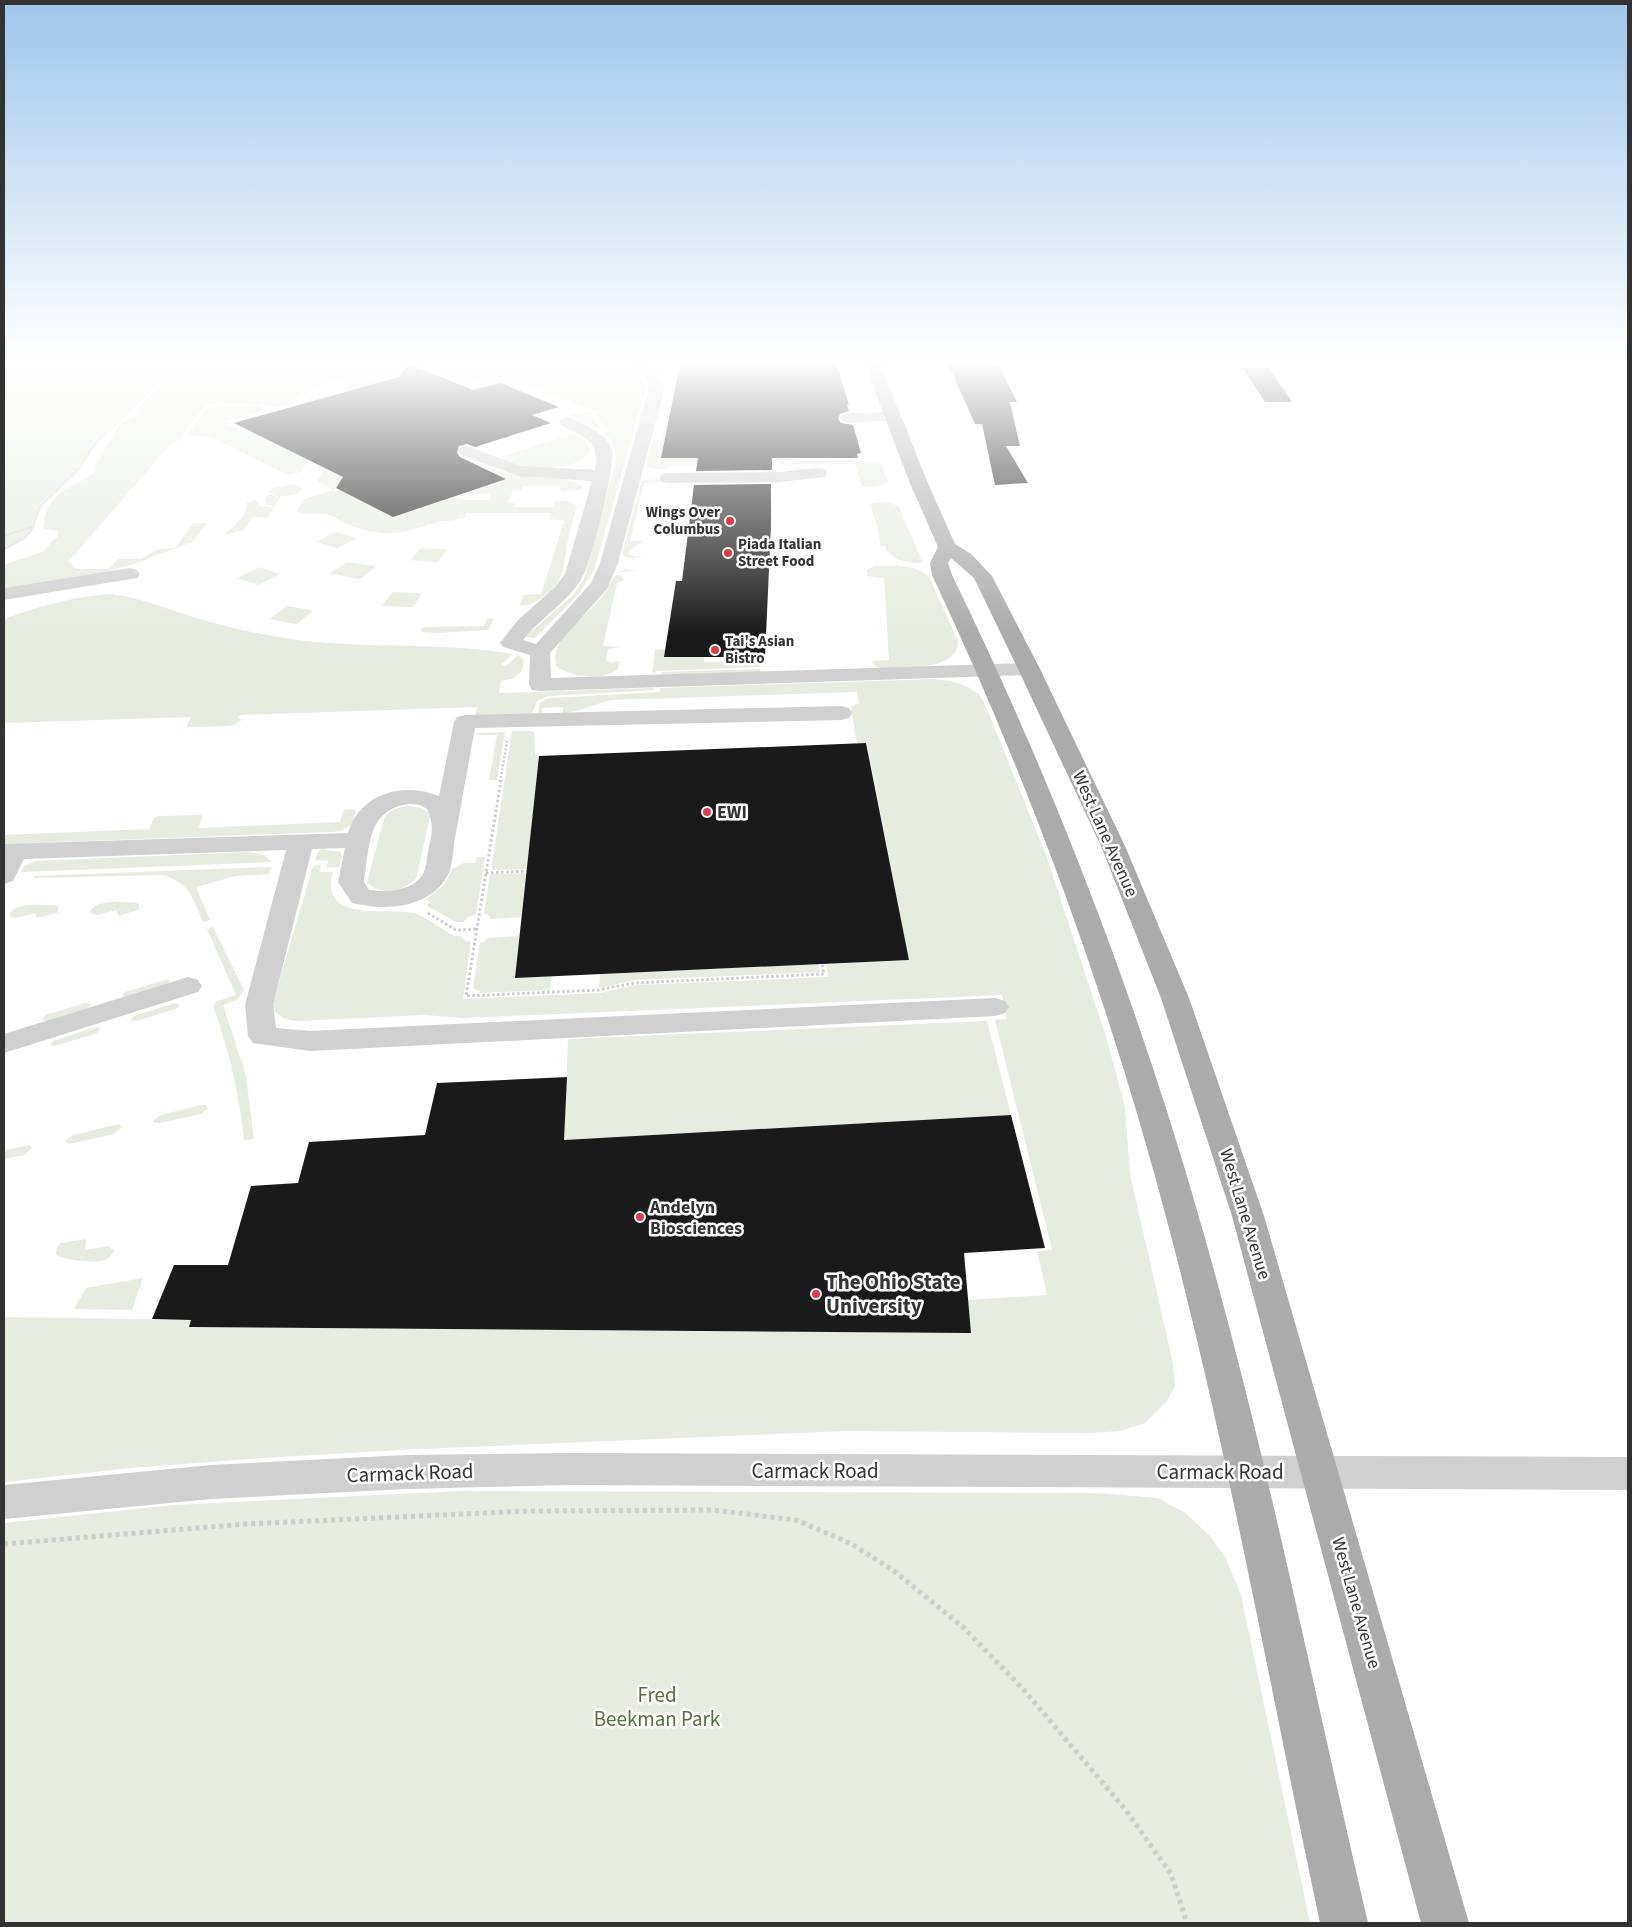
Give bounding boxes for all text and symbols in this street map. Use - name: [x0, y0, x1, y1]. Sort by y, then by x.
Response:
- place label: Wings Over Columbus: [646, 502, 720, 540]
- marker: Wings Over Columbus: [724, 515, 736, 527]
- place label: Piada Italian Street Food: [738, 534, 821, 572]
- marker: Piada Italian Street Food: [722, 547, 734, 559]
- place label: Tai's Asian Bistro: [725, 631, 794, 669]
- marker: Tai's Asian Bistro: [709, 644, 721, 656]
- street label: West Lane Avenue: [1066, 767, 1144, 901]
- place label: EWI: [717, 800, 747, 825]
- marker: EWI: [701, 806, 713, 818]
- street label: West Lane Avenue: [1213, 1145, 1277, 1283]
- place label: Andelyn Biosciences: [649, 1195, 742, 1241]
- marker: Andelyn Biosciences: [634, 1211, 646, 1223]
- place label: The Ohio State University: [826, 1267, 961, 1321]
- marker: The Ohio State University: [810, 1288, 822, 1300]
- street label: Carmack Road: [346, 1456, 474, 1490]
- street label: Carmack Road: [751, 1456, 879, 1486]
- street label: Carmack Road: [1156, 1457, 1284, 1487]
- street label: West Lane Avenue: [1325, 1534, 1387, 1672]
- park label: Fred Beekman Park: [594, 1680, 721, 1734]

